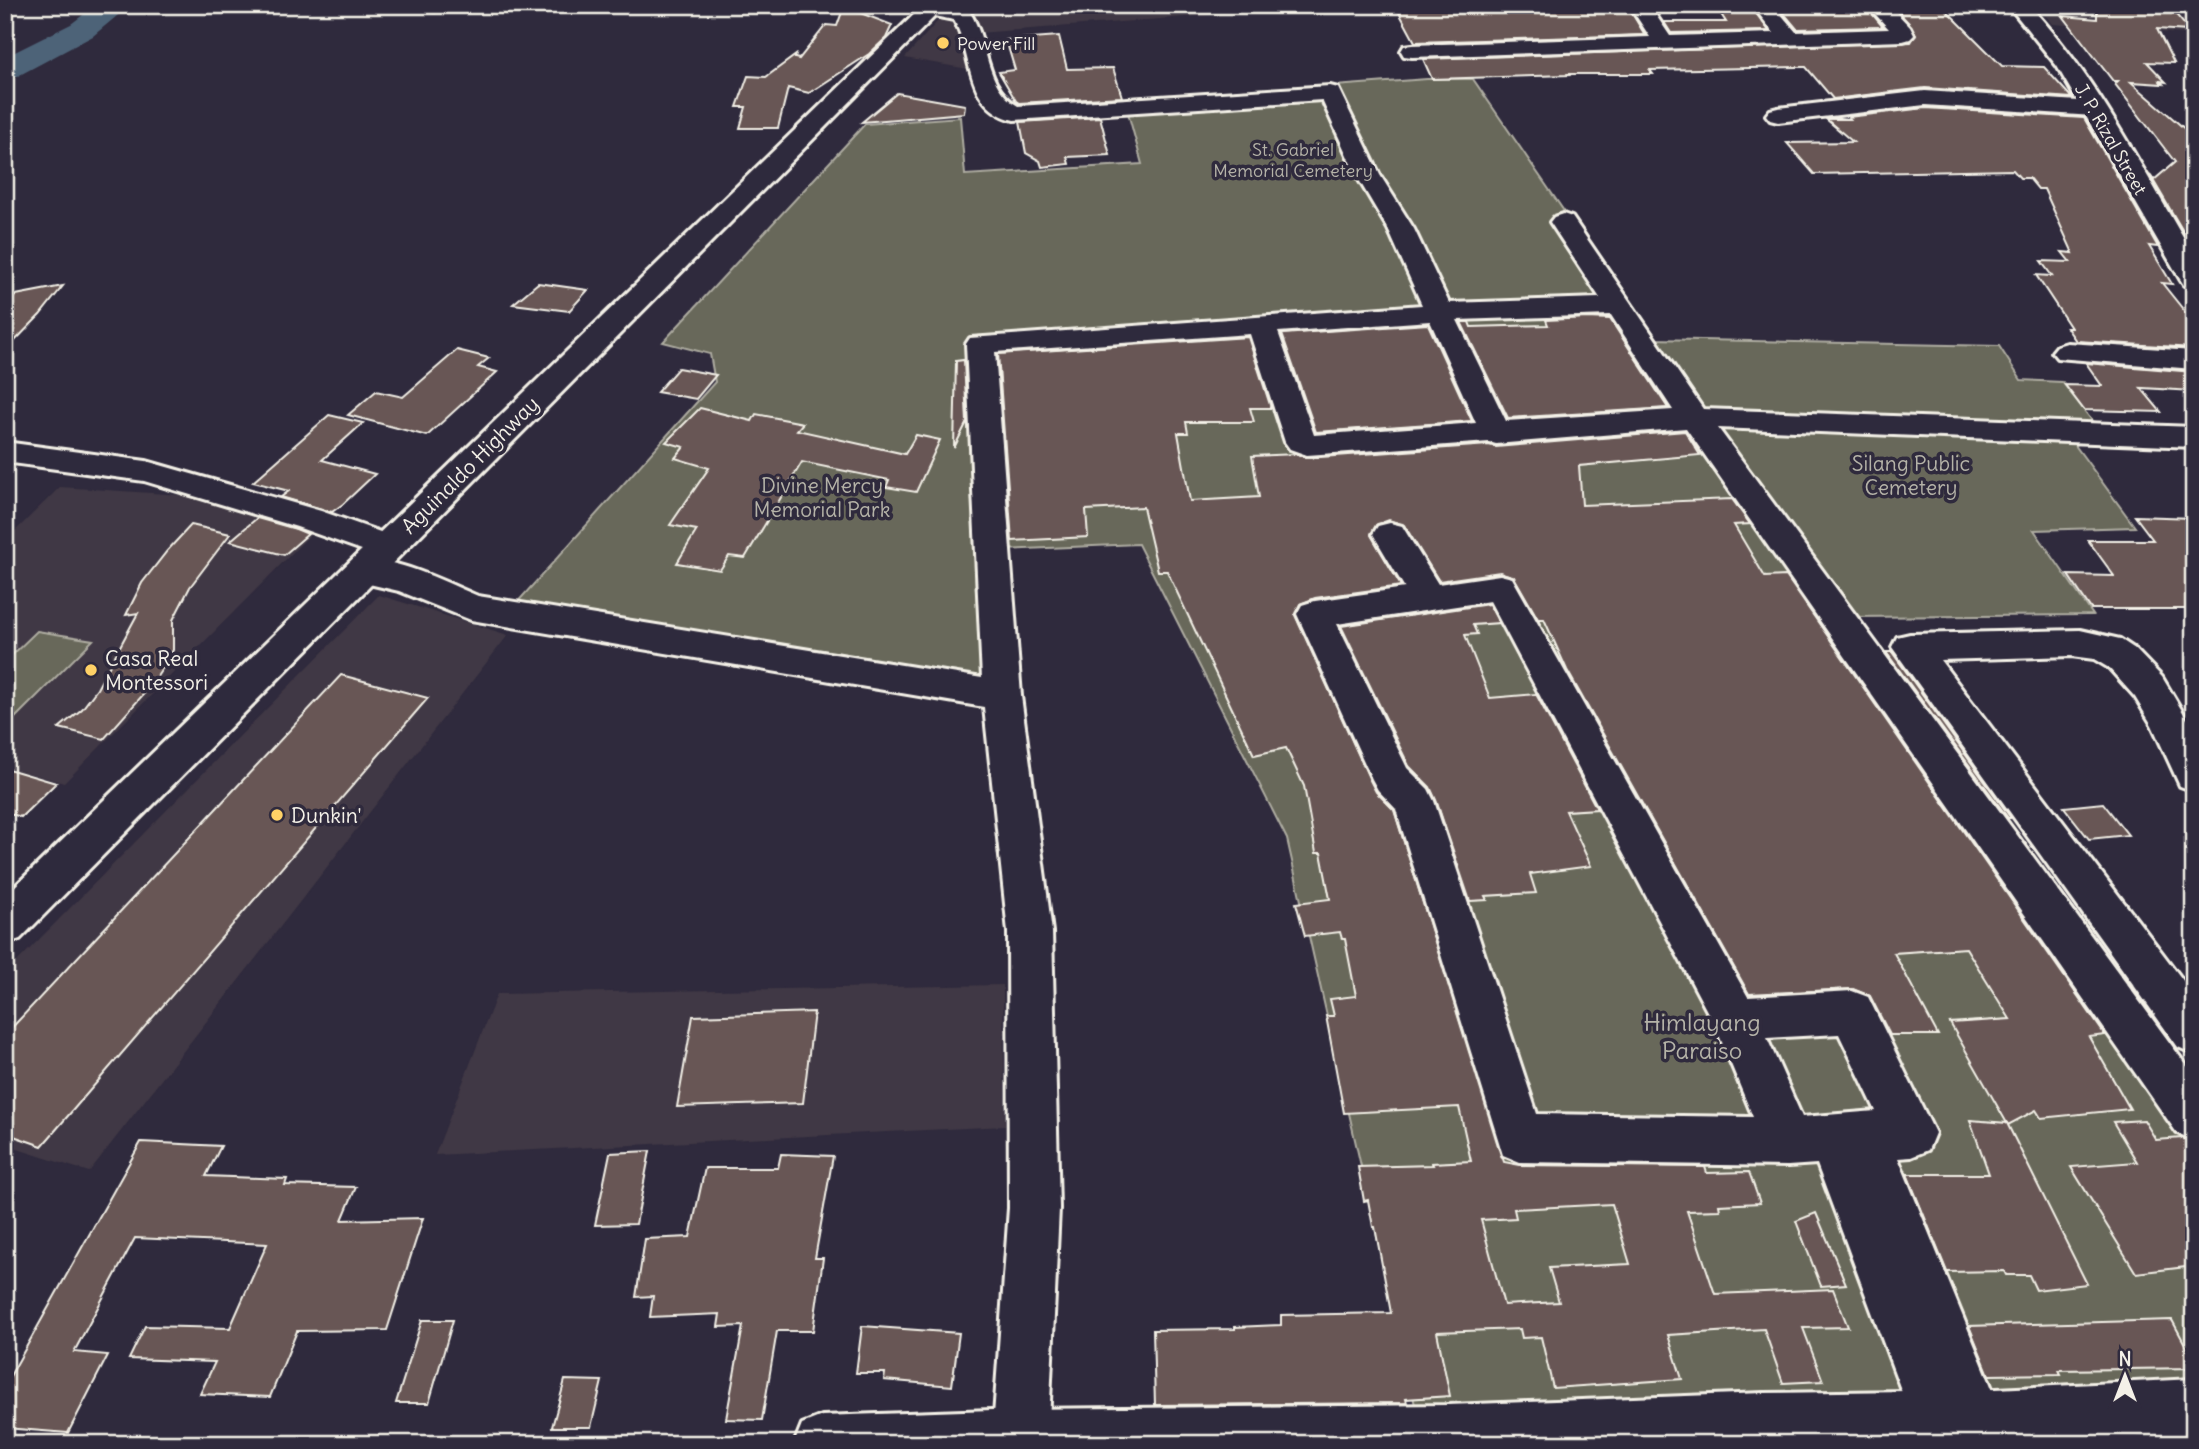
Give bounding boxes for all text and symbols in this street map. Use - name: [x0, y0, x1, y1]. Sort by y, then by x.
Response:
- place label: Power Fill: [957, 32, 1035, 55]
- marker: Power Fill: [935, 35, 951, 51]
- street label: J. P. Rizal Street: [2070, 79, 2152, 199]
- park label: St. Gabriel Memorial Cemetery: [1213, 138, 1373, 182]
- street label: Aguinaldo Highway: [395, 390, 545, 540]
- park label: Silang Public Cemetery: [1852, 450, 1970, 501]
- park label: Divine Mercy Memorial Park: [754, 472, 890, 523]
- place label: Casa Real Montessori: [105, 645, 208, 696]
- marker: Casa Real Montessori: [83, 662, 99, 678]
- place label: Dunkin': [291, 802, 362, 829]
- marker: Dunkin': [269, 807, 285, 823]
- park label: Himlayang Paraiso: [1643, 1007, 1761, 1065]
- north arrow: [2090, 1340, 2160, 1410]
- text: N: [2118, 1347, 2132, 1371]

